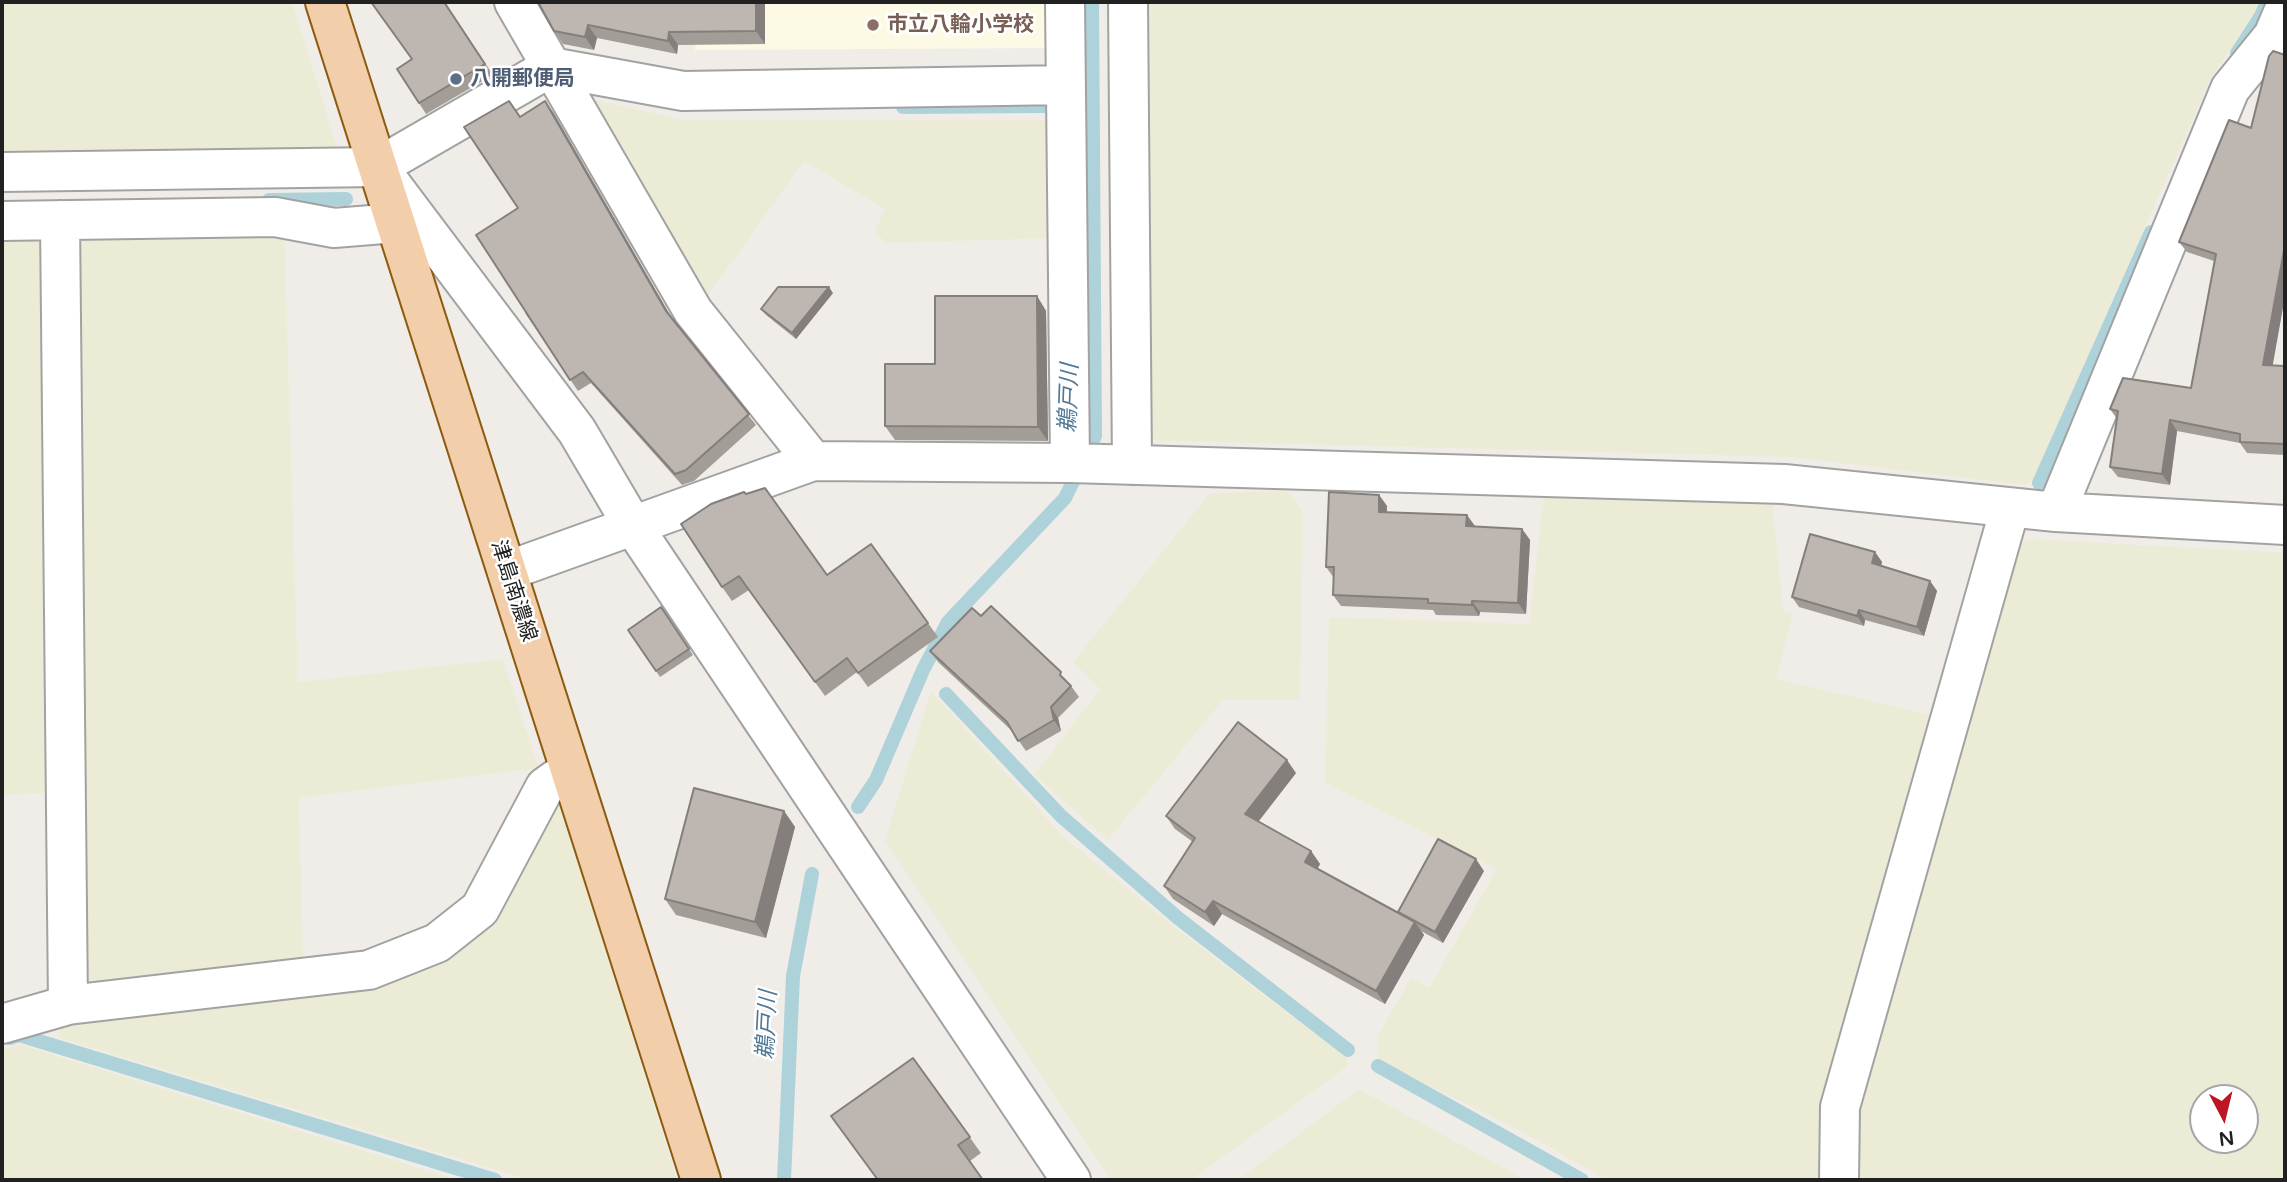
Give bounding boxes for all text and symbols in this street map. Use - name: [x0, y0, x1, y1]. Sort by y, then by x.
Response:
- place label: 市立八輪小学校: [887, 12, 1034, 38]
- marker: 市立八輪小学校: [865, 17, 881, 33]
- place label: 八開郵便局: [470, 66, 575, 92]
- marker: 八開郵便局: [448, 71, 464, 87]
- water label: 鵜戸川: [1055, 363, 1085, 433]
- street label: 津島南濃線: [485, 537, 541, 645]
- water label: 鵜戸川: [752, 990, 784, 1060]
- north arrow: [2189, 1084, 2259, 1154]
- text: N: [2217, 1126, 2235, 1150]

